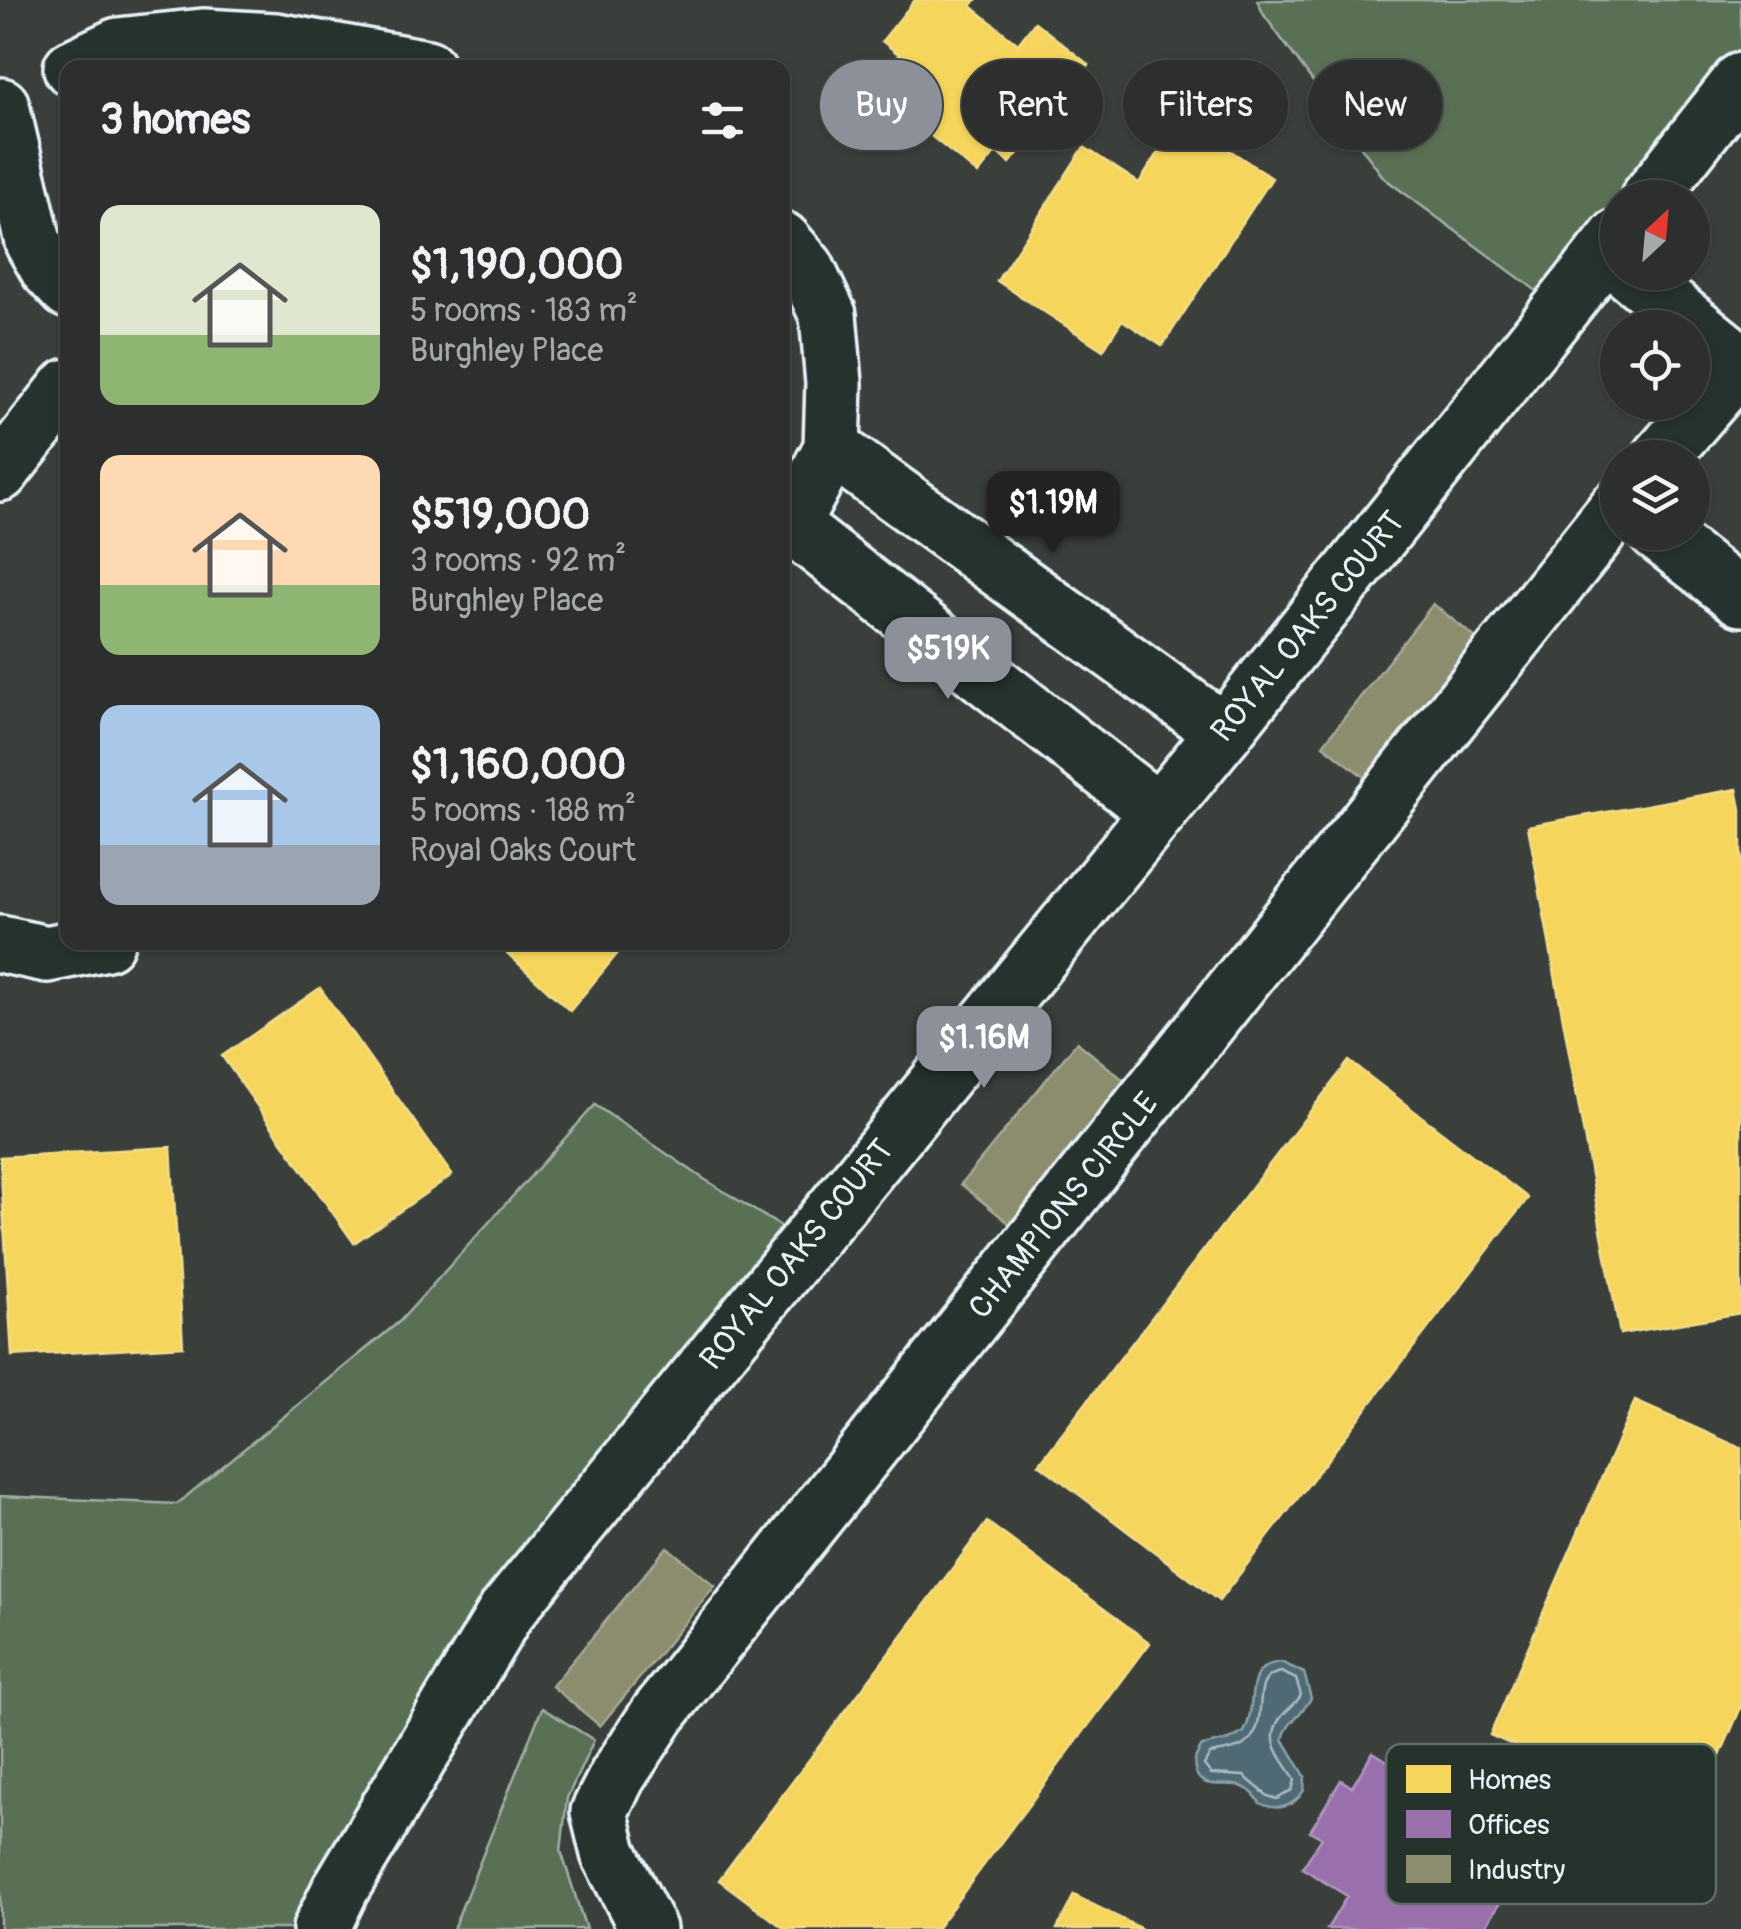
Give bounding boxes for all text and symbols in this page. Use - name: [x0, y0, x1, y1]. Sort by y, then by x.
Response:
- chip: Buy: [820, 60, 942, 150]
- chip: Rent: [962, 60, 1103, 150]
- chip: Filters: [1123, 60, 1288, 150]
- chip: New: [1308, 60, 1442, 150]
- icon: filters: [695, 93, 750, 148]
- text: 3 homes: [100, 94, 250, 146]
- north arrow: [1600, 180, 1710, 290]
- map controls: [1600, 180, 1710, 550]
- text: $1,190,000: [410, 239, 623, 291]
- icon: home: [180, 245, 300, 365]
- text: 5 rooms · 183 m²: [410, 291, 638, 331]
- button: locate: [1600, 310, 1710, 420]
- text: Burghley Place: [410, 331, 603, 371]
- button: layers: [1600, 440, 1710, 550]
- pin: $1.19M: [972, 471, 1134, 556]
- text: $1.19M: [1009, 483, 1097, 523]
- text: $519,000: [410, 489, 590, 541]
- icon: home: [180, 495, 300, 615]
- street label: ROYAL OAKS COURT: [1202, 503, 1413, 750]
- text: 3 rooms · 92 m²: [410, 541, 626, 581]
- text: Burghley Place: [410, 581, 603, 621]
- pin: $519K: [878, 617, 1018, 702]
- text: $519K: [907, 629, 989, 669]
- text: $1,160,000: [410, 739, 626, 791]
- icon: home: [180, 745, 300, 865]
- text: 5 rooms · 188 m²: [410, 791, 636, 831]
- text: Royal Oaks Court: [410, 831, 636, 871]
- pin: $1.16M: [903, 1006, 1065, 1091]
- text: $1.16M: [938, 1018, 1030, 1058]
- street label: CHAMPIONS CIRCLE: [960, 1084, 1167, 1327]
- street label: ROYAL OAKS COURT: [691, 1131, 902, 1378]
- legend: [1386, 1744, 1716, 1904]
- text: Homes: [1468, 1763, 1552, 1798]
- text: Offices: [1468, 1808, 1550, 1843]
- text: Industry: [1468, 1853, 1565, 1888]

